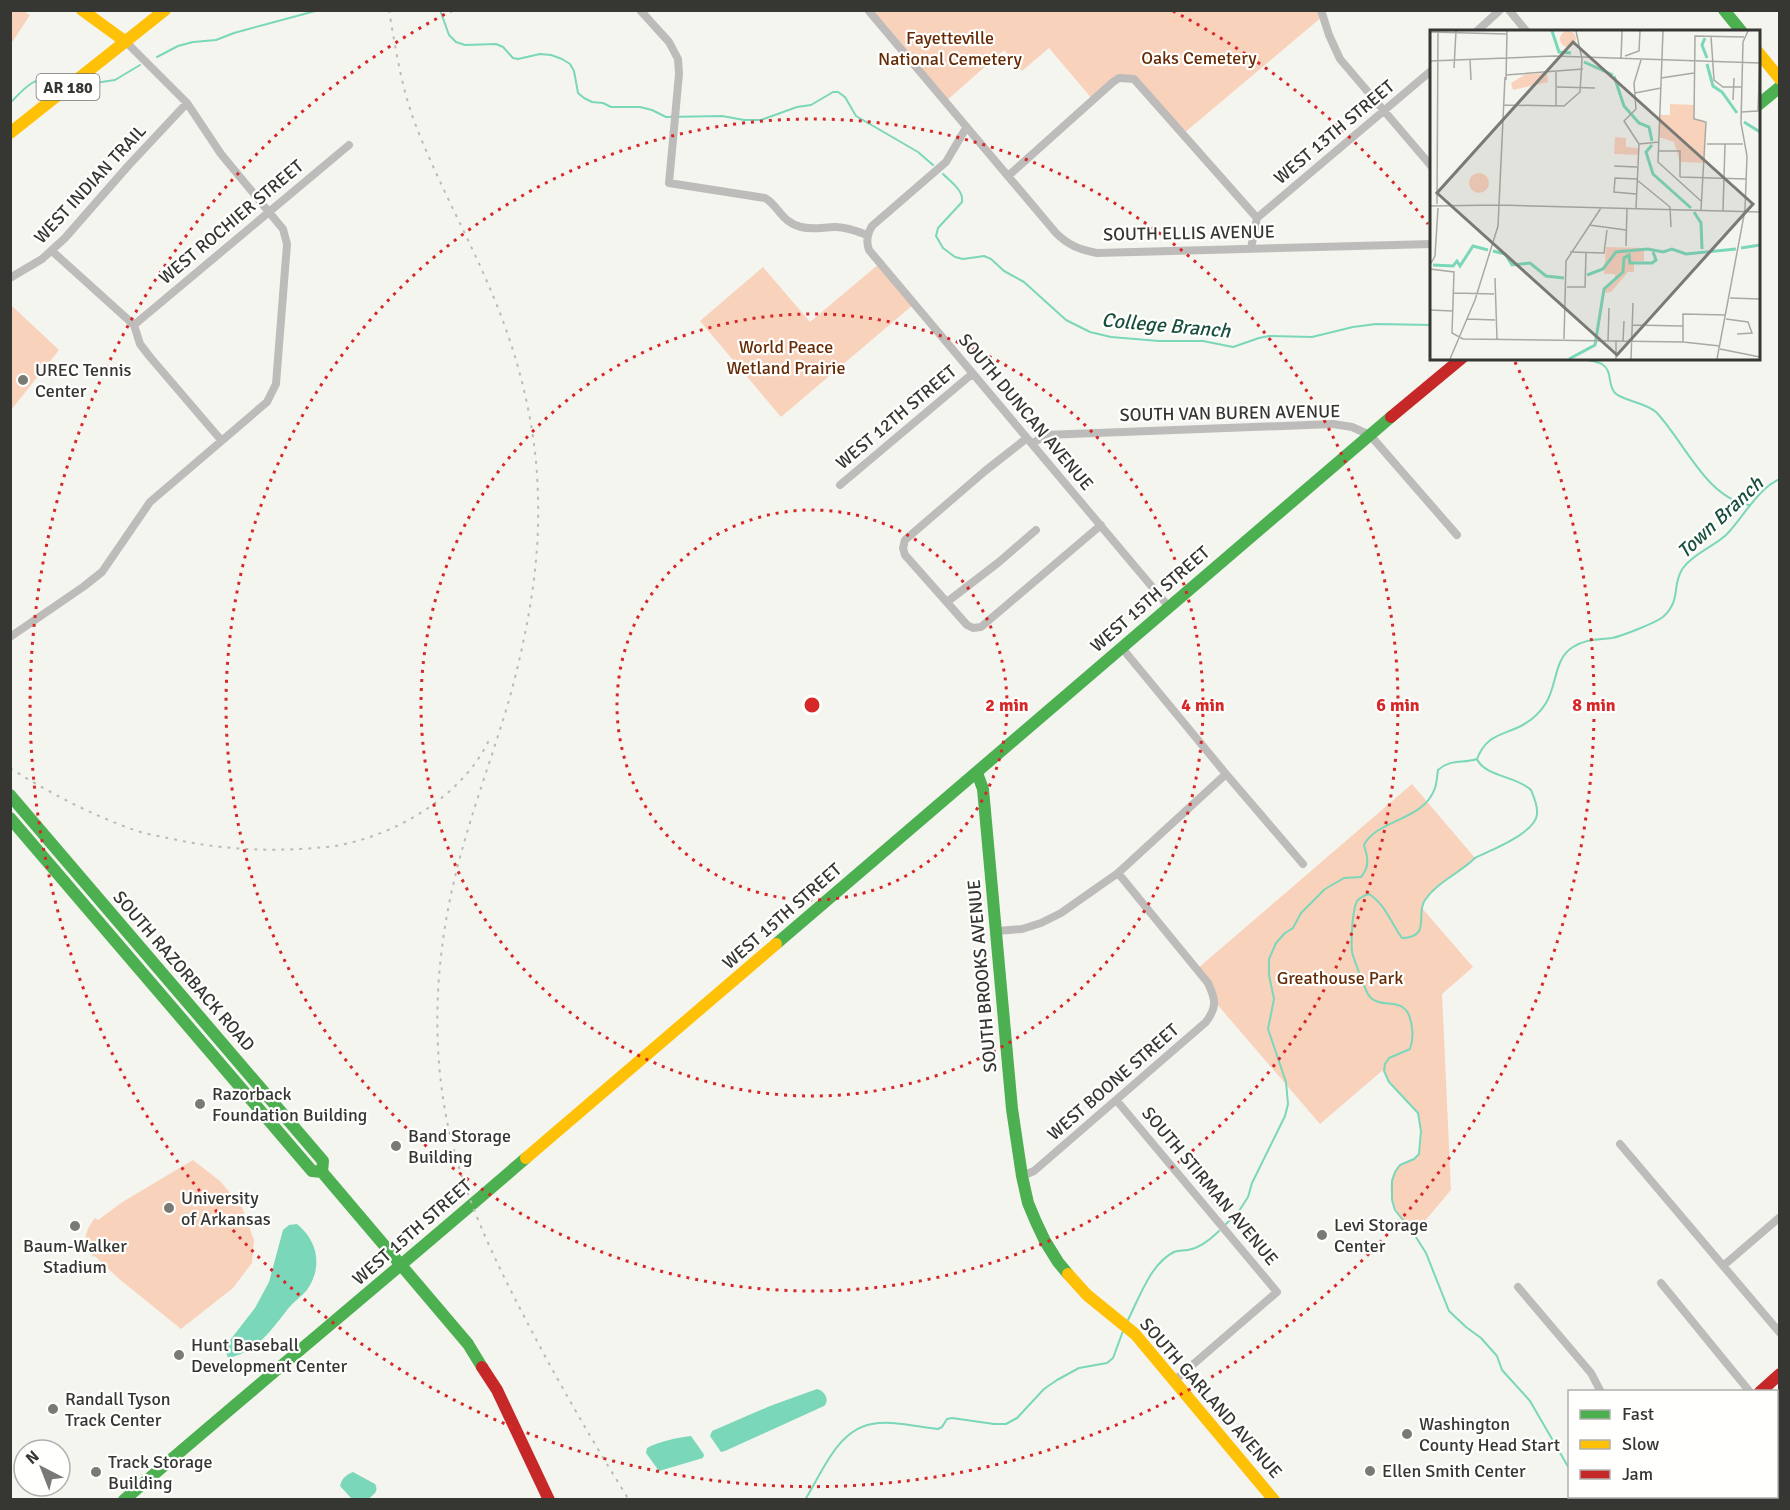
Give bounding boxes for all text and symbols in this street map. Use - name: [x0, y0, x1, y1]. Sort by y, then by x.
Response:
- park label: Fayetteville National Cemetery: [878, 27, 1022, 70]
- inset map: [1430, 30, 1760, 360]
- park label: Oaks Cemetery: [1141, 47, 1257, 69]
- road number: AR 180: [36, 74, 100, 100]
- street label: WEST 13TH STREET: [1269, 75, 1399, 189]
- street label: WEST INDIAN TRAIL: [29, 120, 151, 248]
- street label: WEST ROCHIER STREET: [154, 155, 308, 289]
- street label: SOUTH ELLIS AVENUE: [1103, 221, 1275, 245]
- water label: College Branch: [1101, 307, 1232, 344]
- street label: SOUTH DUNCAN AVENUE: [954, 329, 1098, 495]
- park label: World Peace Wetland Prairie: [727, 336, 845, 379]
- place label: UREC Tennis Center: [35, 359, 132, 402]
- street label: WEST 12TH STREET: [831, 360, 961, 474]
- marker: UREC Tennis Center: [16, 373, 30, 387]
- street label: SOUTH VAN BUREN AVENUE: [1120, 400, 1340, 426]
- water label: Town Branch: [1672, 470, 1769, 564]
- street label: WEST 15TH STREET: [1086, 541, 1214, 657]
- text: 2 min: [985, 694, 1029, 716]
- text: 4 min: [1181, 694, 1225, 716]
- text: 6 min: [1376, 694, 1420, 716]
- text: 8 min: [1572, 694, 1616, 716]
- centre of rings: [802, 695, 822, 715]
- street label: WEST 15TH STREET: [718, 858, 846, 974]
- street label: SOUTH BROOKS AVENUE: [963, 879, 1001, 1073]
- street label: SOUTH RAZORBACK ROAD: [108, 886, 260, 1056]
- park label: Greathouse Park: [1277, 967, 1403, 989]
- street label: WEST BOONE STREET: [1043, 1019, 1183, 1145]
- place label: Razorback Foundation Building: [212, 1083, 367, 1126]
- marker: Razorback Foundation Building: [193, 1097, 207, 1111]
- street label: SOUTH STIRMAN AVENUE: [1137, 1102, 1283, 1270]
- place label: Band Storage Building: [408, 1125, 511, 1168]
- marker: Band Storage Building: [389, 1139, 403, 1153]
- street label: WEST 15TH STREET: [348, 1174, 476, 1290]
- place label: University of Arkansas: [181, 1187, 271, 1230]
- marker: University of Arkansas: [162, 1201, 176, 1215]
- place label: Levi Storage Center: [1334, 1214, 1428, 1257]
- marker: Baum-Walker Stadium: [68, 1219, 82, 1233]
- marker: Levi Storage Center: [1315, 1228, 1329, 1242]
- place label: Baum-Walker Stadium: [23, 1235, 127, 1278]
- street label: SOUTH GARLAND AVENUE: [1135, 1313, 1287, 1483]
- place label: Hunt Baseball Development Center: [191, 1334, 348, 1377]
- marker: Hunt Baseball Development Center: [172, 1348, 186, 1362]
- place label: Randall Tyson Track Center: [65, 1388, 171, 1431]
- legend: [1568, 1390, 1778, 1498]
- marker: Randall Tyson Track Center: [46, 1402, 60, 1416]
- text: Fast: [1622, 1403, 1654, 1425]
- place label: Washington County Head Start: [1419, 1413, 1560, 1456]
- marker: Washington County Head Start: [1400, 1427, 1414, 1441]
- text: Slow: [1622, 1433, 1659, 1455]
- north arrow: [12, 1438, 72, 1498]
- text: N: [22, 1446, 43, 1469]
- place label: Track Storage Building: [108, 1451, 213, 1494]
- place label: Ellen Smith Center: [1382, 1460, 1526, 1482]
- text: Jam: [1622, 1463, 1653, 1485]
- marker: Ellen Smith Center: [1363, 1464, 1377, 1478]
- marker: Track Storage Building: [89, 1465, 103, 1479]

